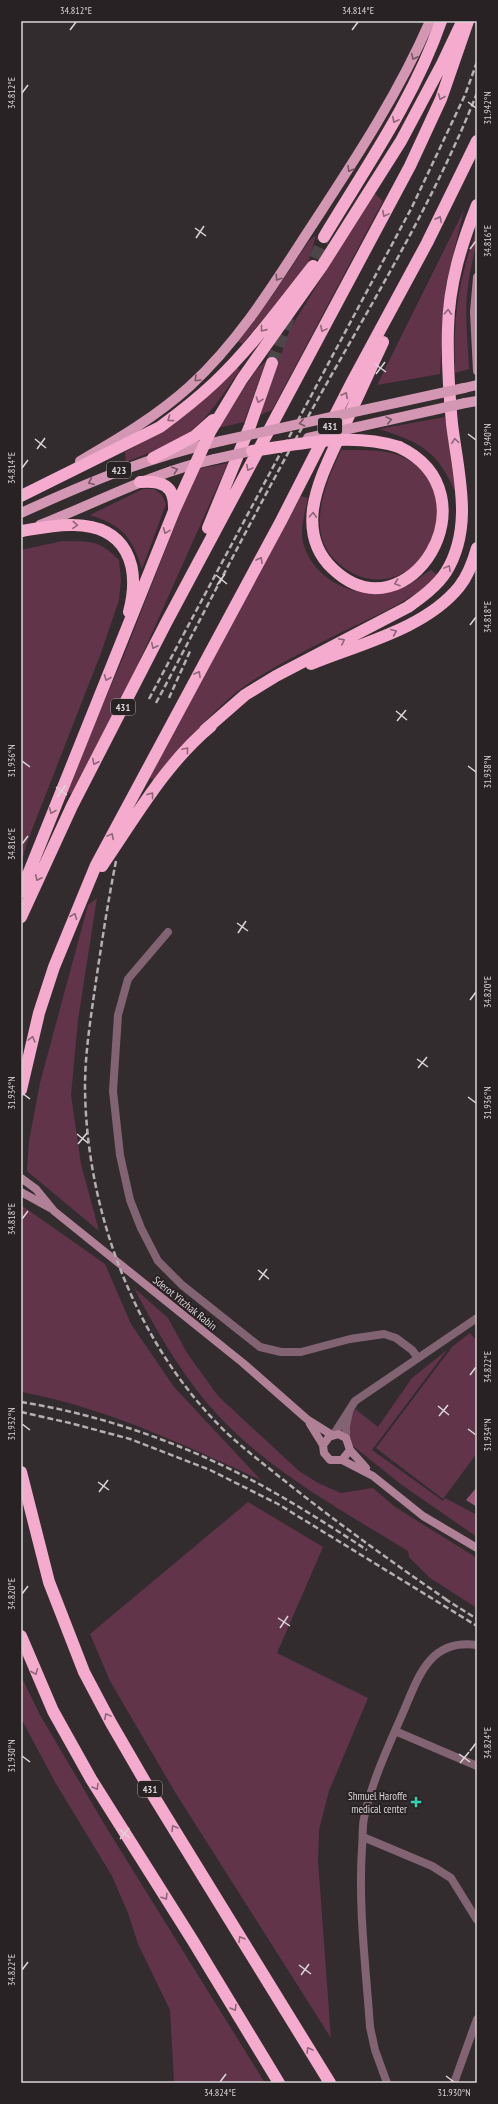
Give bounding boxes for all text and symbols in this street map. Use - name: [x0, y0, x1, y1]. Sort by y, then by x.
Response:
- text: 34.812°E: [60, 4, 92, 17]
- text: 34.814°E: [342, 4, 374, 17]
- one-way arrow: [411, 52, 419, 60]
- text: 34.812°E: [5, 77, 18, 109]
- text: 31.942°N: [481, 91, 494, 125]
- one-way arrow: [438, 94, 446, 101]
- one-way arrow: [392, 115, 399, 123]
- one-way arrow: [347, 165, 354, 172]
- one-way arrow: [382, 210, 389, 218]
- one-way arrow: [435, 215, 442, 223]
- text: 34.816°E: [481, 225, 494, 257]
- one-way arrow: [275, 274, 283, 281]
- one-way arrow: [444, 309, 453, 315]
- one-way arrow: [260, 324, 267, 331]
- one-way arrow: [321, 325, 328, 332]
- one-way arrow: [194, 374, 202, 382]
- one-way arrow: [341, 392, 348, 399]
- one-way arrow: [256, 396, 264, 403]
- one-way arrow: [167, 414, 174, 422]
- one-way arrow: [386, 417, 393, 425]
- one-way arrow: [299, 418, 305, 426]
- road number: 431: [318, 418, 342, 434]
- text: 31.940°N: [481, 423, 494, 457]
- one-way arrow: [451, 438, 460, 444]
- text: 34.814°E: [5, 452, 18, 484]
- road number: 423: [107, 462, 131, 478]
- one-way arrow: [246, 464, 253, 471]
- one-way arrow: [172, 466, 179, 475]
- one-way arrow: [87, 477, 95, 485]
- one-way arrow: [309, 512, 318, 518]
- one-way arrow: [71, 521, 78, 530]
- one-way arrow: [162, 528, 170, 535]
- one-way arrow: [255, 557, 263, 564]
- one-way arrow: [443, 565, 451, 572]
- one-way arrow: [394, 578, 401, 587]
- text: 34.818°E: [481, 601, 494, 633]
- one-way arrow: [390, 628, 397, 636]
- one-way arrow: [338, 638, 346, 645]
- one-way arrow: [152, 642, 159, 649]
- one-way arrow: [193, 671, 200, 678]
- one-way arrow: [104, 674, 112, 682]
- road number: 431: [111, 699, 135, 715]
- text: 31.936°N: [5, 744, 18, 778]
- one-way arrow: [181, 748, 188, 755]
- text: 31.938°N: [481, 755, 494, 789]
- one-way arrow: [92, 757, 100, 765]
- one-way arrow: [146, 792, 154, 799]
- one-way arrow: [49, 808, 57, 815]
- text: 34.816°E: [5, 828, 18, 860]
- one-way arrow: [106, 833, 113, 840]
- one-way arrow: [35, 874, 43, 882]
- one-way arrow: [69, 912, 77, 919]
- text: 34.820°E: [481, 976, 494, 1008]
- one-way arrow: [28, 1036, 36, 1042]
- text: 31.934°N: [5, 1076, 18, 1110]
- text: 31.936°N: [481, 1086, 494, 1120]
- text: 34.818°E: [5, 1203, 18, 1235]
- street label: Sderot Yitzhak Rabin: [150, 1273, 220, 1333]
- text: 34.822°E: [481, 1351, 494, 1383]
- text: 31.932°N: [5, 1407, 18, 1441]
- text: 31.934°N: [481, 1418, 494, 1452]
- text: 34.820°E: [5, 1578, 18, 1610]
- one-way arrow: [31, 1669, 39, 1676]
- one-way arrow: [104, 1713, 112, 1720]
- text: 34.824°E: [481, 1727, 494, 1759]
- text: 31.930°N: [5, 1739, 18, 1773]
- road number: 431: [138, 1781, 162, 1797]
- one-way arrow: [91, 1783, 98, 1790]
- place label: Shmuel Haroffe medical center: [348, 1789, 407, 1816]
- marker: Shmuel Haroffe medical center: [410, 1796, 422, 1808]
- one-way arrow: [171, 1825, 178, 1832]
- one-way arrow: [160, 1893, 168, 1900]
- one-way arrow: [239, 1936, 246, 1943]
- text: 34.822°E: [5, 1954, 18, 1986]
- one-way arrow: [229, 2004, 236, 2011]
- one-way arrow: [307, 2047, 314, 2054]
- text: 34.824°E: [204, 2086, 236, 2099]
- text: 31.930°N: [437, 2086, 471, 2099]

